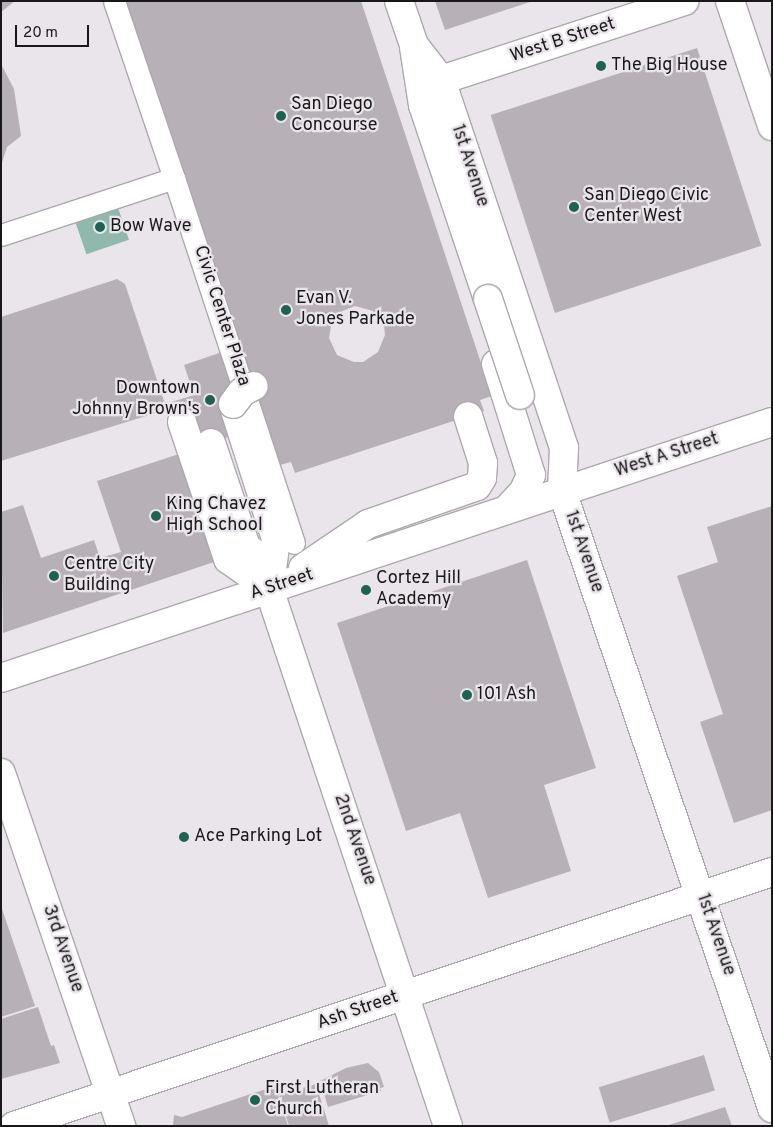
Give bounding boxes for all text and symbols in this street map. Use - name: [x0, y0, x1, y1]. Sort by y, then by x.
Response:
- street label: West B Street: [508, 14, 618, 68]
- scale bar: [18, 15, 91, 47]
- text: 20 m: [23, 24, 58, 43]
- place label: The Big House: [611, 55, 727, 77]
- marker: The Big House: [595, 60, 607, 72]
- place label: San Diego Concourse: [291, 95, 377, 138]
- marker: San Diego Concourse: [275, 110, 287, 122]
- street label: 1st Avenue: [445, 122, 493, 210]
- place label: San Diego Civic Center West: [584, 186, 709, 228]
- marker: San Diego Civic Center West: [568, 201, 580, 213]
- place label: Bow Wave: [110, 216, 192, 238]
- marker: Bow Wave: [94, 221, 106, 233]
- street label: Civic Center Plaza: [188, 243, 254, 389]
- place label: Evan V. Jones Parkade: [296, 289, 415, 332]
- marker: Evan V. Jones Parkade: [280, 304, 292, 316]
- place label: Downtown Johnny Brown's: [72, 379, 200, 422]
- marker: Downtown Johnny Brown's: [204, 394, 216, 406]
- street label: West A Street: [612, 429, 722, 483]
- place label: King Chavez High School: [166, 495, 266, 538]
- street label: 1st Avenue: [559, 508, 607, 596]
- marker: King Chavez High School: [150, 510, 162, 522]
- place label: Centre City Building: [64, 555, 154, 598]
- street label: A Street: [247, 565, 317, 605]
- place label: Cortez Hill Academy: [376, 569, 461, 612]
- marker: Centre City Building: [48, 570, 60, 582]
- marker: Cortez Hill Academy: [360, 584, 372, 596]
- place label: 101 Ash: [477, 684, 537, 706]
- marker: 101 Ash: [461, 689, 473, 701]
- street label: 2nd Avenue: [328, 791, 380, 889]
- place label: Ace Parking Lot: [194, 826, 322, 848]
- marker: Ace Parking Lot: [178, 831, 190, 843]
- street label: 1st Avenue: [691, 891, 739, 979]
- street label: 3rd Avenue: [37, 902, 87, 996]
- street label: Ash Street: [315, 987, 401, 1035]
- place label: First Lutheran Church: [265, 1079, 379, 1122]
- marker: First Lutheran Church: [249, 1094, 261, 1106]

